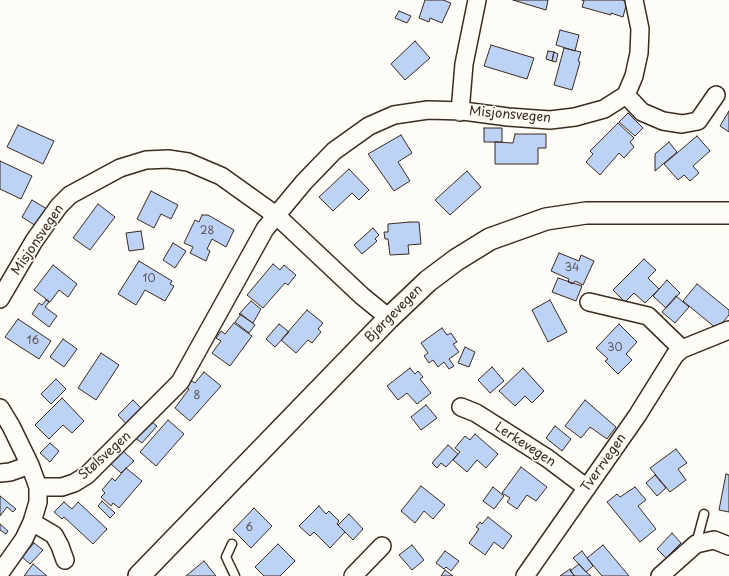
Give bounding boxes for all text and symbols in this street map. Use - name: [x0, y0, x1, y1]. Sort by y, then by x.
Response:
- street label: Misjonsvegen: [468, 104, 552, 126]
- street label: Misjonsvegen: [9, 202, 67, 278]
- house number: 28: [200, 224, 214, 238]
- house number: 34: [565, 261, 579, 275]
- house number: 10: [143, 272, 155, 286]
- street label: Bjørgevegen: [362, 282, 426, 346]
- house number: 16: [27, 334, 39, 348]
- house number: 30: [607, 341, 623, 355]
- house number: 8: [194, 389, 200, 403]
- street label: Lerkevegen: [492, 420, 558, 470]
- street label: Stølsvegen: [76, 429, 134, 483]
- street label: Tverrvegen: [578, 431, 630, 495]
- house number: 6: [245, 521, 253, 535]

